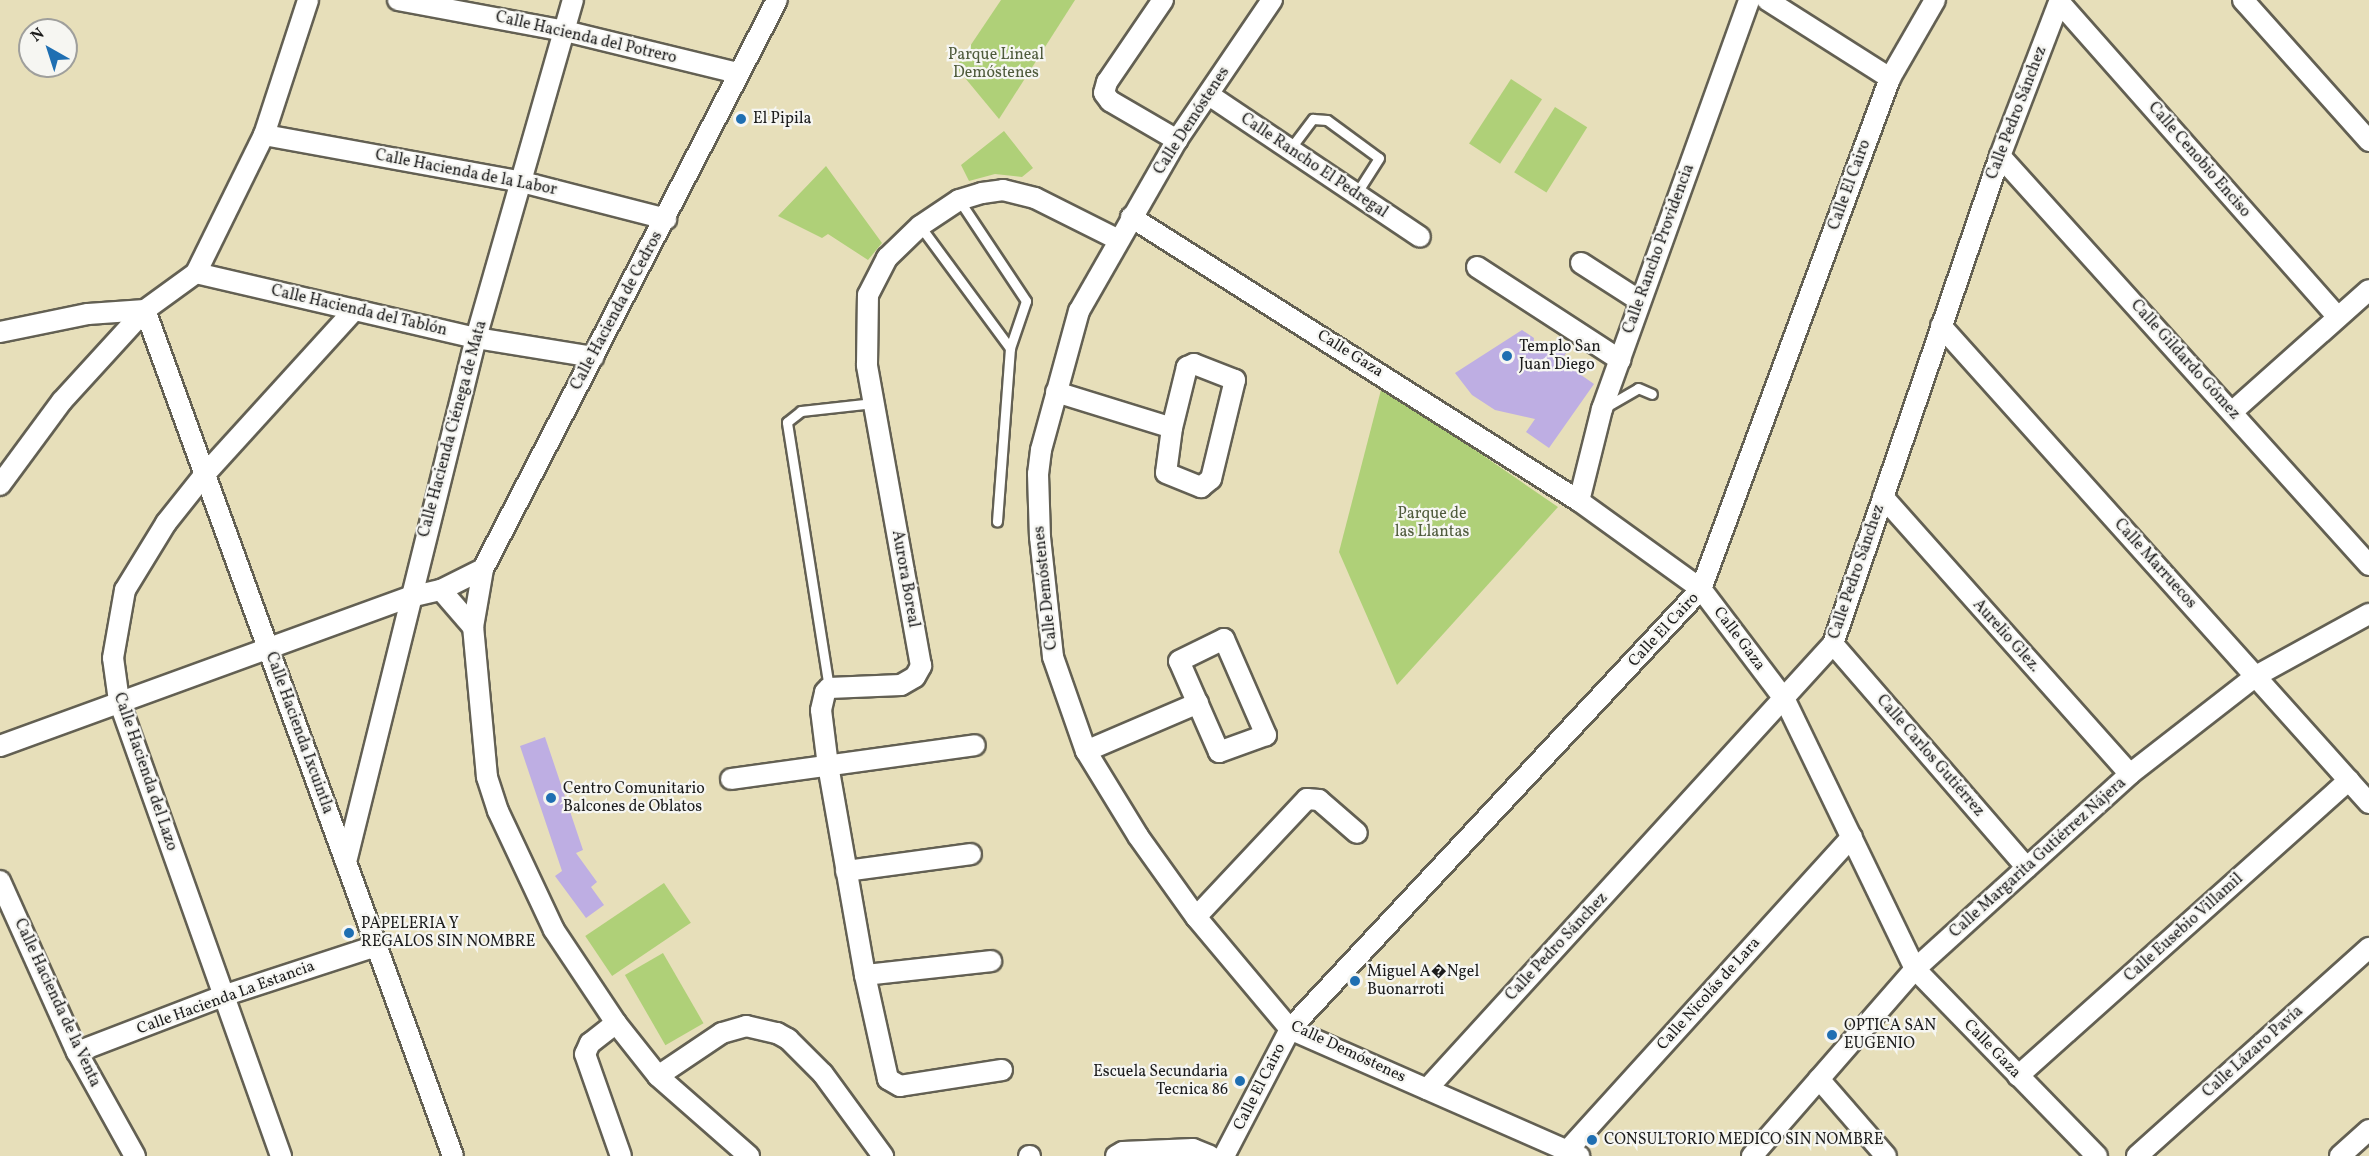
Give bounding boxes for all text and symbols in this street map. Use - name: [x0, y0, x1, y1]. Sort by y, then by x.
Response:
- street label: Calle Hacienda del Potrero: [494, 8, 678, 68]
- north arrow: [18, 18, 78, 78]
- text: N: [26, 23, 49, 48]
- street label: Calle Pedro Sánchez: [1983, 44, 2051, 182]
- park label: Parque Lineal Demóstenes: [948, 45, 1044, 83]
- street label: Calle Demóstenes: [1150, 64, 1234, 178]
- street label: Calle Cenobio Enciso: [2144, 98, 2254, 222]
- place label: El Pipila: [753, 109, 811, 129]
- street label: Calle Rancho El Pedregal: [1237, 109, 1391, 223]
- marker: El Pipila: [734, 112, 748, 126]
- street label: Calle El Cairo: [1825, 137, 1875, 233]
- street label: Calle Hacienda de la Labor: [373, 146, 559, 200]
- street label: Calle Rancho Providencia: [1619, 162, 1699, 336]
- street label: Calle Hacienda de Cedros: [567, 228, 667, 394]
- street label: Calle Hacienda del Tablón: [269, 281, 449, 341]
- street label: Calle Gildardo Gómez: [2126, 296, 2244, 424]
- street label: Calle Hacienda Ciénega de Mata: [415, 319, 491, 539]
- street label: Calle Gaza: [1313, 326, 1387, 382]
- place label: Templo San Juan Diego: [1519, 337, 1601, 375]
- marker: Templo San Juan Diego: [1500, 349, 1514, 363]
- street label: Calle Pedro Sánchez: [1825, 502, 1889, 642]
- park label: Parque de las Llantas: [1395, 504, 1469, 542]
- street label: Calle Marruecos: [2110, 515, 2200, 613]
- street label: Calle Demóstenes: [1030, 525, 1062, 651]
- street label: Aurora Boreal: [887, 529, 923, 629]
- street label: Calle El Cairo: [1625, 589, 1703, 671]
- street label: Aurelio Glez.: [1968, 596, 2044, 676]
- street label: Calle Gaza: [1709, 604, 1769, 674]
- street label: Calle Hacienda Ixcuintla: [261, 650, 337, 816]
- street label: Calle Hacienda del Lazo: [109, 690, 181, 854]
- street label: Calle Carlos Gutiérrez: [1872, 691, 1988, 821]
- street label: Calle Margarita Gutiérrez Nájera: [1946, 774, 2130, 942]
- place label: Centro Comunitario Balcones de Oblatos: [563, 779, 705, 817]
- marker: Centro Comunitario Balcones de Oblatos: [544, 791, 558, 805]
- street label: Calle Eusebio Villamil: [2121, 870, 2247, 986]
- street label: Calle Pedro Sánchez: [1502, 889, 1612, 1005]
- place label: PAPELERIA Y REGALOS SIN NOMBRE: [361, 914, 535, 952]
- street label: Calle Hacienda de la Venta: [9, 916, 105, 1090]
- marker: PAPELERIA Y REGALOS SIN NOMBRE: [342, 926, 356, 940]
- street label: Calle Nicolás de Lara: [1653, 934, 1765, 1054]
- street label: Calle Hacienda La Estancia: [135, 957, 317, 1039]
- place label: Miguel A�Ngel Buonarroti: [1367, 962, 1479, 1000]
- marker: Miguel A�Ngel Buonarroti: [1348, 974, 1362, 988]
- street label: Calle Lázaro Pavía: [2199, 1002, 2307, 1102]
- place label: OPTICA SAN EUGENIO: [1844, 1016, 1936, 1054]
- street label: Calle Gaza: [1959, 1016, 2025, 1082]
- street label: Calle Demóstenes: [1287, 1017, 1409, 1087]
- marker: OPTICA SAN EUGENIO: [1825, 1028, 1839, 1042]
- street label: Calle El Cairo: [1230, 1040, 1290, 1134]
- place label: Escuela Secundaria Tecnica 86: [1093, 1062, 1228, 1100]
- marker: Escuela Secundaria Tecnica 86: [1233, 1074, 1247, 1088]
- place label: CONSULTORIO MEDICO SIN NOMBRE: [1604, 1130, 1884, 1150]
- marker: CONSULTORIO MEDICO SIN NOMBRE: [1585, 1133, 1599, 1147]

